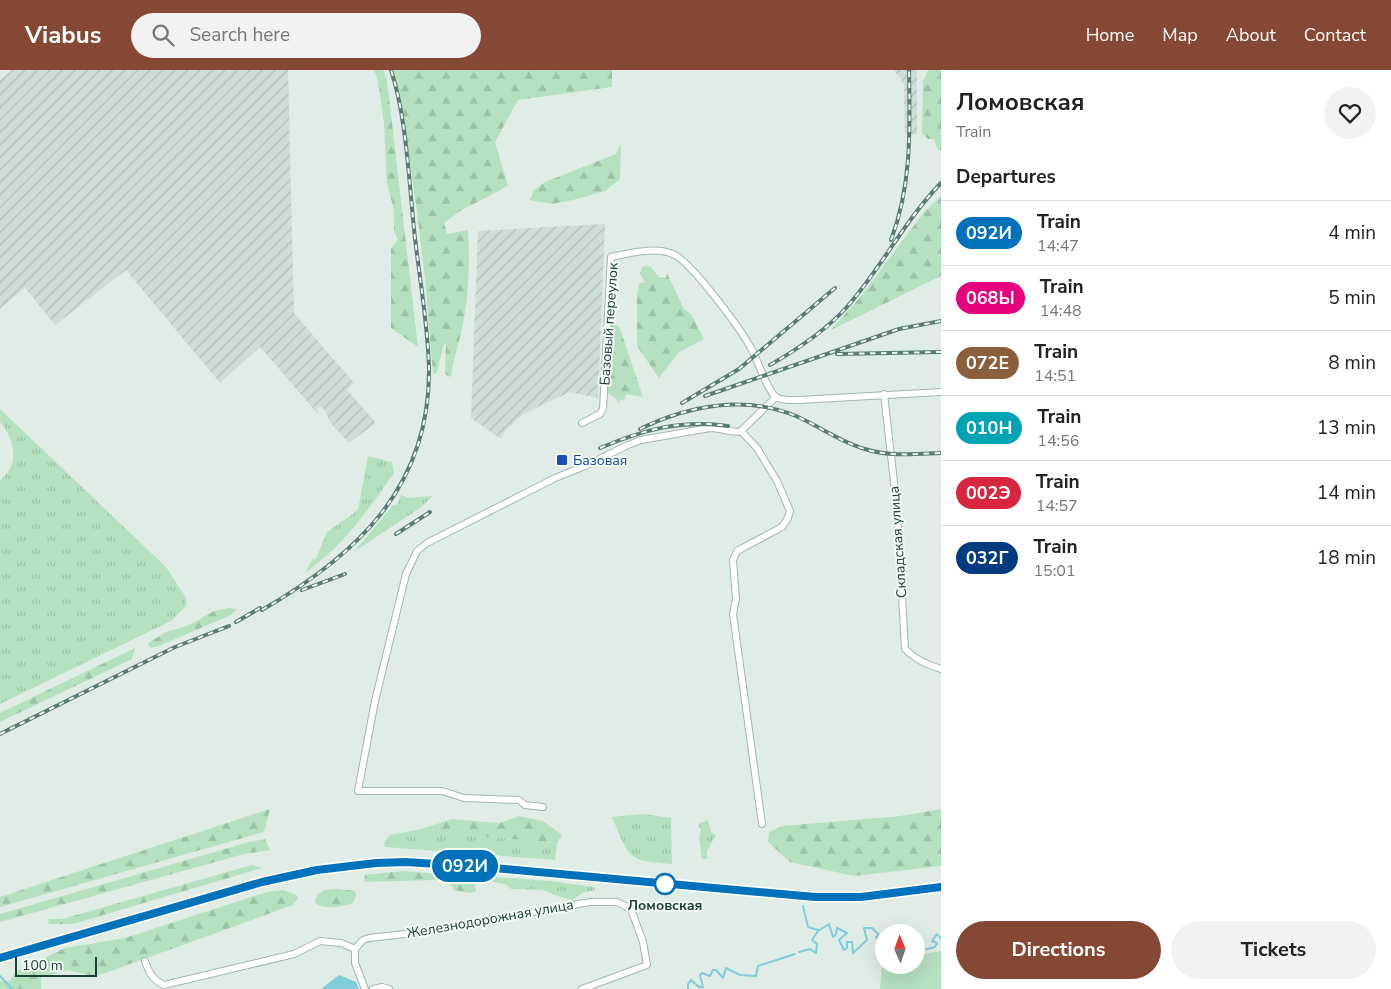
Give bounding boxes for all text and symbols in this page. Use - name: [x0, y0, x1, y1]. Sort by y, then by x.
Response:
- search box: [131, 13, 481, 58]
- text: Viabus: [25, 19, 101, 51]
- icon: search: [149, 21, 177, 49]
- text: Search here: [189, 22, 290, 48]
- text: Home: [1086, 23, 1134, 47]
- text: Map: [1162, 23, 1198, 47]
- text: About: [1226, 23, 1276, 47]
- text: Contact: [1304, 23, 1366, 47]
- text: Ломовская: [956, 86, 1084, 118]
- button: heart: [1324, 87, 1376, 139]
- text: Train: [956, 121, 991, 143]
- text: Departures: [956, 164, 1056, 190]
- text: Train: [1037, 209, 1081, 235]
- text: 4 min: [1328, 220, 1376, 246]
- text: 092И: [966, 221, 1012, 245]
- text: 14:47: [1037, 235, 1079, 257]
- street label: Базовый переулок: [595, 261, 623, 386]
- text: Train: [1040, 274, 1084, 300]
- text: 5 min: [1328, 285, 1376, 311]
- text: 068Ы: [966, 286, 1015, 310]
- text: 14:48: [1040, 300, 1082, 322]
- text: Train: [1034, 339, 1078, 365]
- text: 8 min: [1328, 350, 1376, 376]
- text: 072Е: [966, 351, 1009, 375]
- text: 14:51: [1034, 365, 1076, 387]
- text: Train: [1037, 404, 1081, 430]
- text: 13 min: [1317, 415, 1376, 441]
- text: 010Н: [966, 416, 1012, 440]
- text: 14:56: [1037, 430, 1079, 452]
- place label: Базовая: [573, 451, 627, 470]
- marker: Базовая: [555, 453, 569, 467]
- text: Train: [1036, 469, 1080, 495]
- text: 14 min: [1317, 480, 1376, 506]
- text: 002Э: [966, 481, 1011, 505]
- street label: Складская улица: [885, 485, 911, 599]
- text: 14:57: [1036, 495, 1078, 517]
- text: Train: [1033, 534, 1078, 560]
- text: 18 min: [1317, 545, 1376, 571]
- text: 032Г: [966, 546, 1008, 570]
- text: 15:01: [1033, 560, 1076, 582]
- line badge: 092И: [430, 850, 500, 882]
- text: 092И: [442, 854, 488, 878]
- marker: Ломовская: [654, 873, 676, 895]
- street label: Железнодорожная улица: [405, 895, 575, 943]
- place label: Ломовская: [628, 896, 702, 915]
- button: Directions: [956, 921, 1161, 979]
- button: Tickets: [1171, 921, 1376, 979]
- north arrow: [875, 924, 925, 974]
- map controls: [875, 924, 925, 974]
- scale bar: [15, 954, 98, 977]
- text: 100 m: [22, 956, 63, 975]

